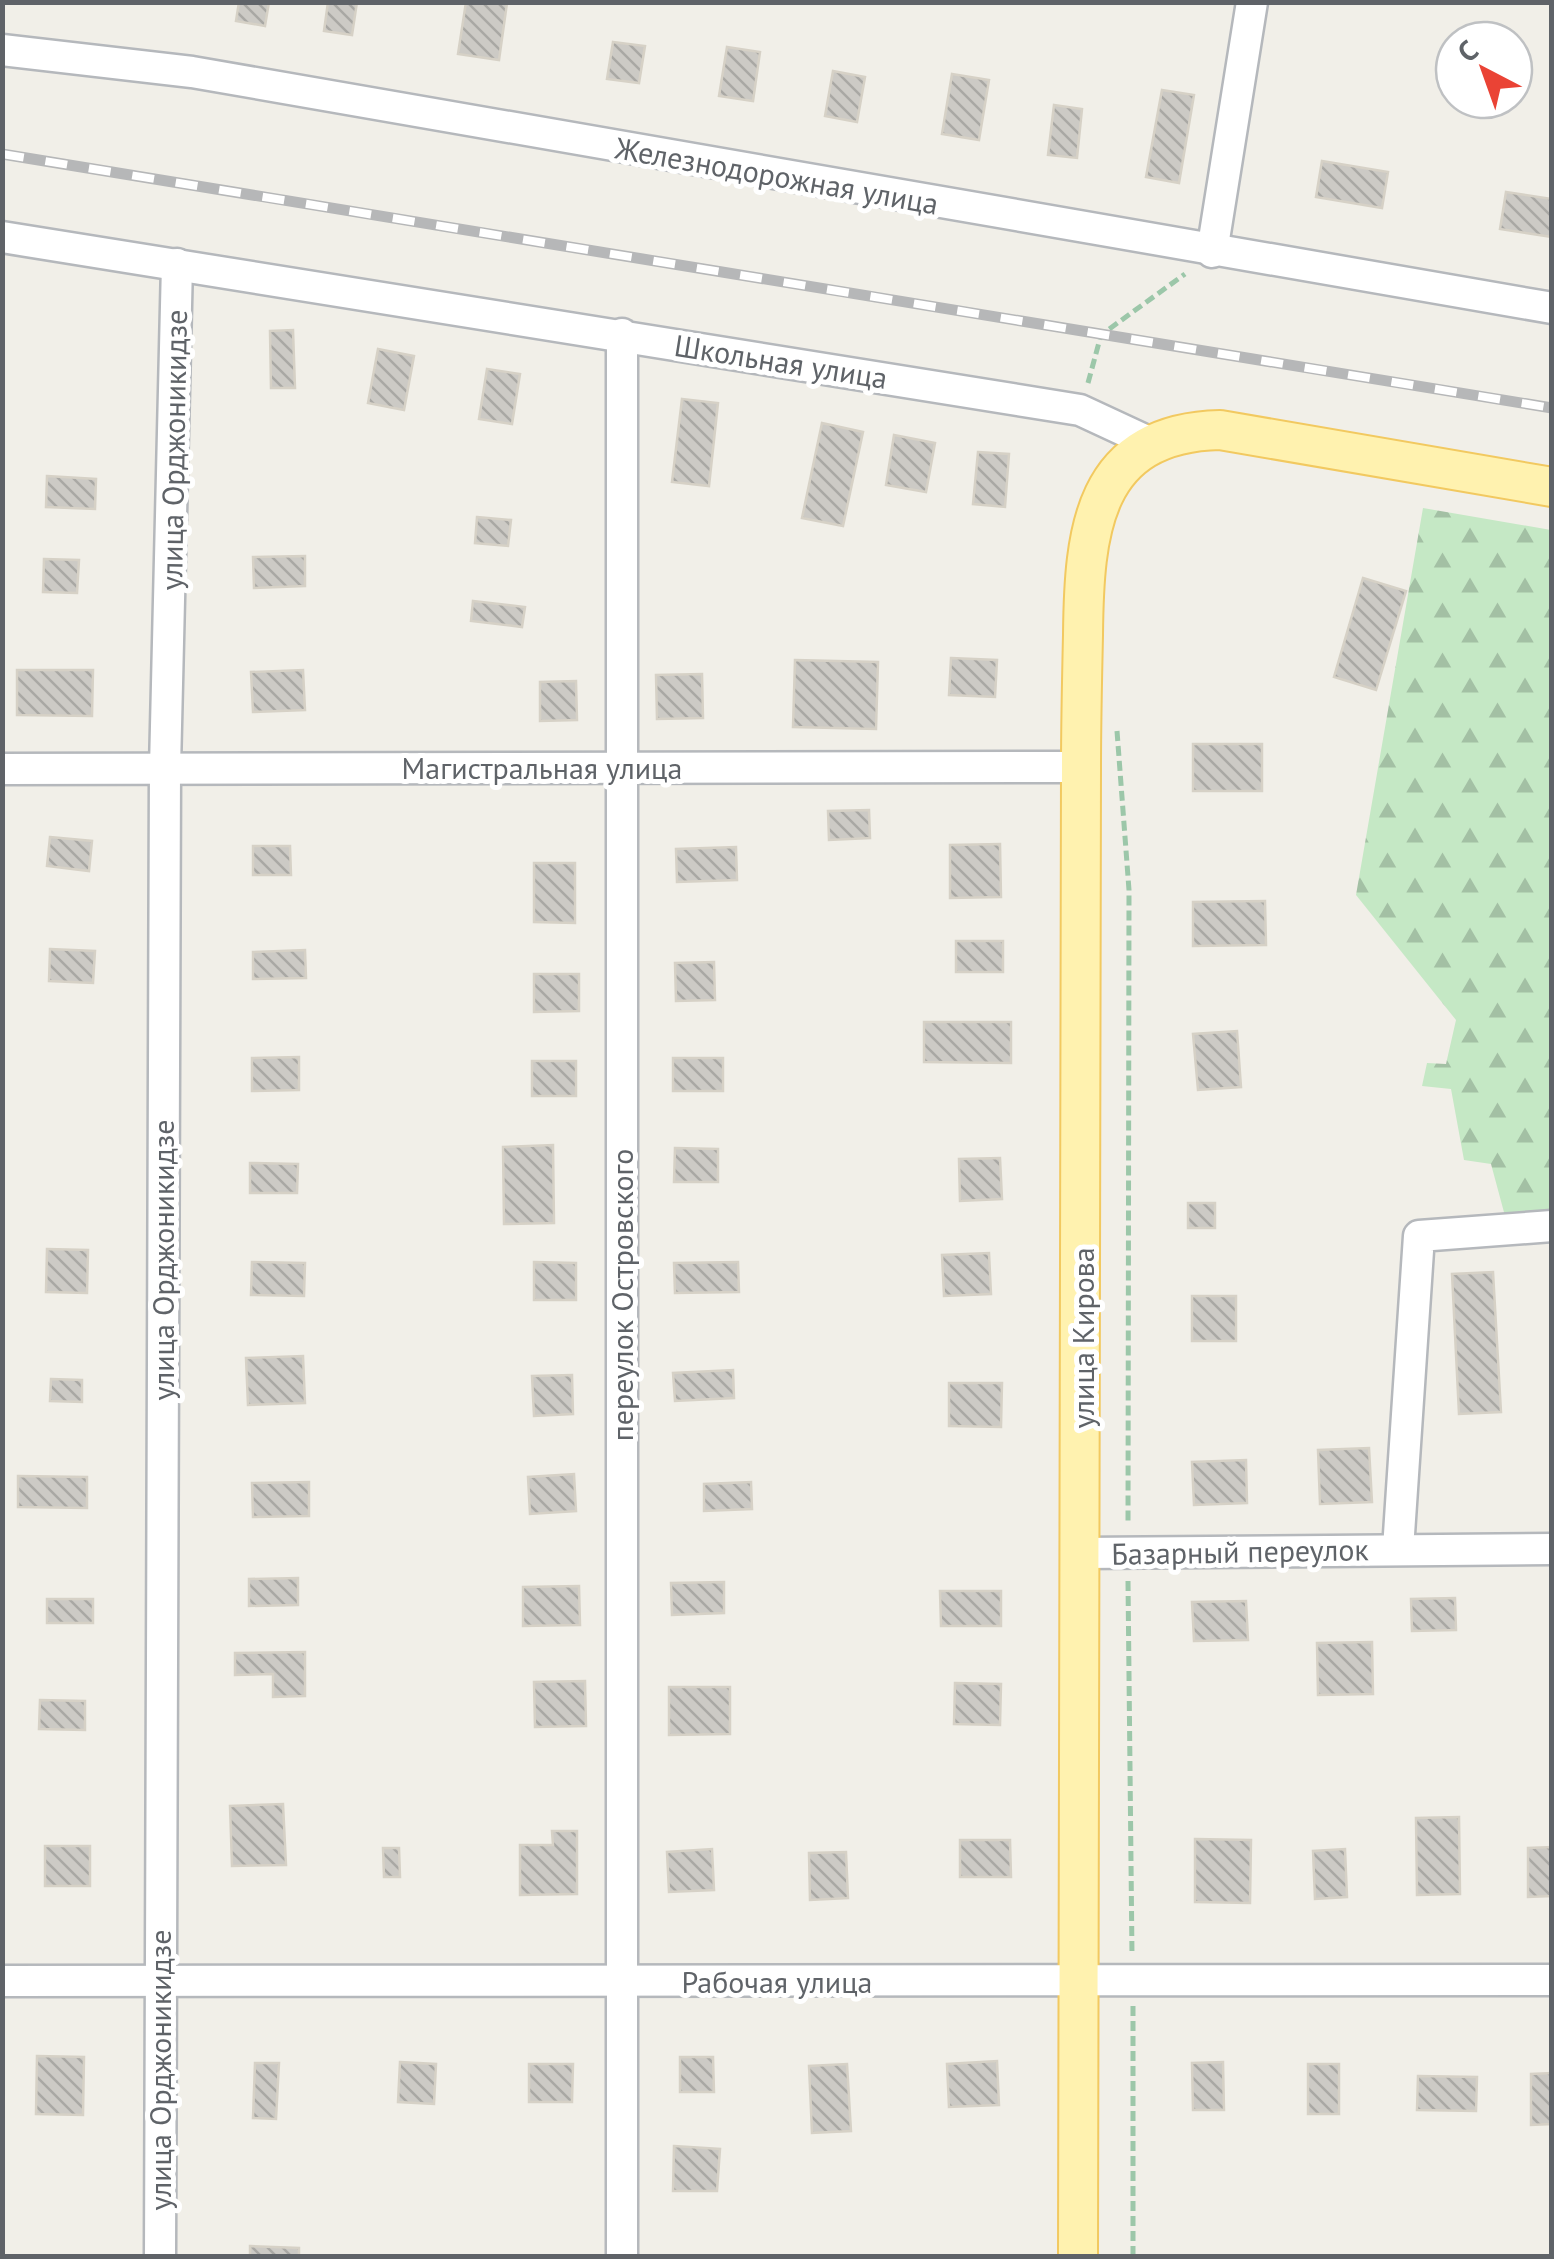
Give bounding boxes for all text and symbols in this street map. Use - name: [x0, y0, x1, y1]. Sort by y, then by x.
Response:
- north arrow: [1434, 20, 1534, 120]
- text: С: [1449, 32, 1485, 70]
- street label: Железнодорожная улица: [611, 127, 942, 223]
- street label: улица Орджоникидзе: [151, 309, 195, 591]
- street label: Школьная улица: [672, 325, 890, 397]
- street label: Магистральная улица: [402, 748, 682, 787]
- street label: улица Орджоникидзе: [143, 1120, 182, 1400]
- street label: переулок Островского: [602, 1149, 641, 1441]
- street label: улица Кирова: [1063, 1247, 1102, 1429]
- street label: Базарный переулок: [1111, 1529, 1370, 1573]
- street label: улица Орджоникидзе: [140, 1930, 179, 2210]
- street label: Рабочая улица: [682, 1962, 872, 2001]

